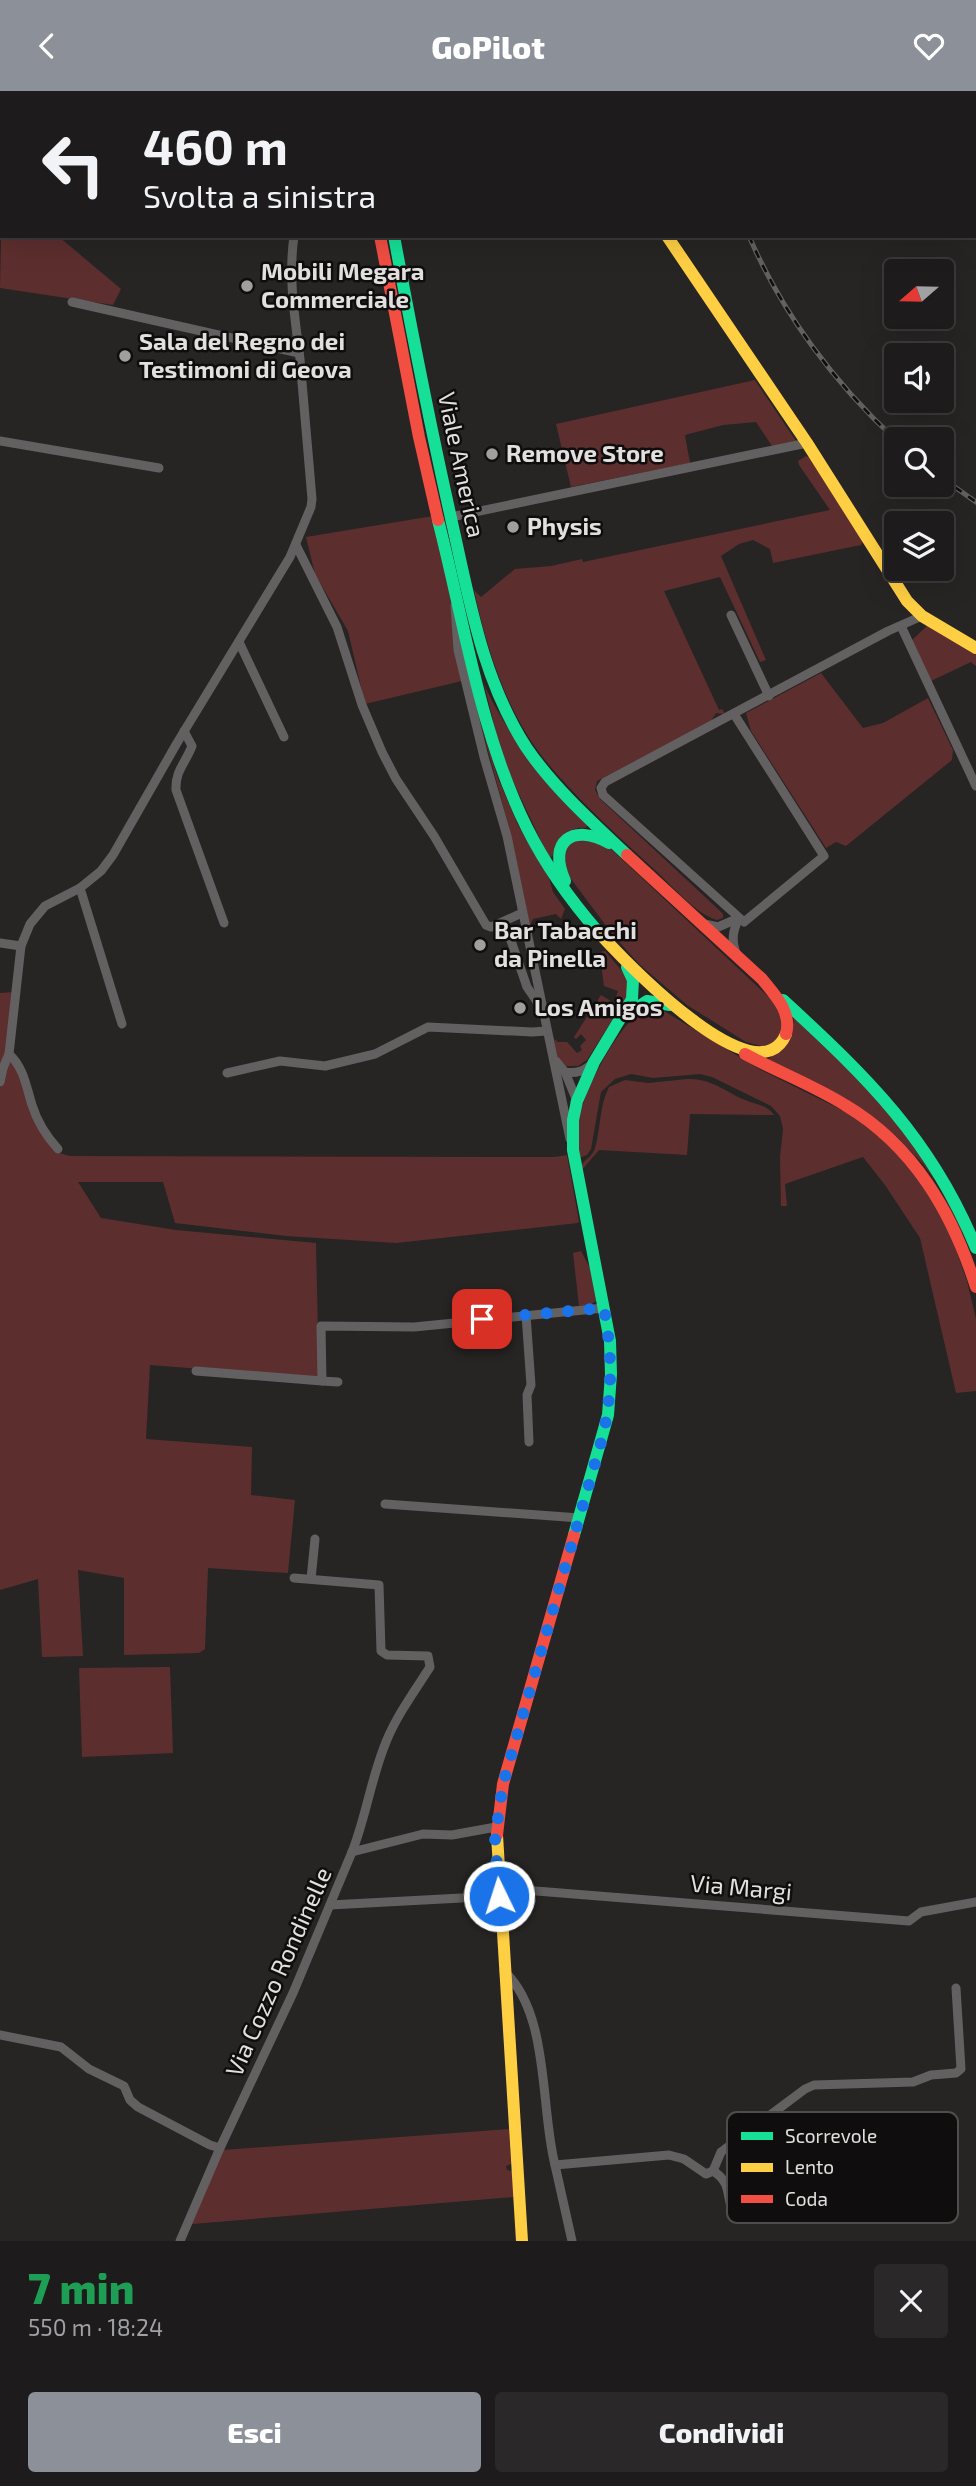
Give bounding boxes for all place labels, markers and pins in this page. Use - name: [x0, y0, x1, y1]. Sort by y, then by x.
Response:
- place label: Mobili Megara Commerciale: [261, 256, 425, 313]
- marker: Mobili Megara Commerciale: [239, 278, 255, 294]
- place label: Sala del Regno dei Testimoni di Geova: [139, 326, 352, 383]
- marker: Sala del Regno dei Testimoni di Geova: [117, 348, 133, 364]
- place label: Remove Store: [506, 438, 664, 467]
- marker: Remove Store: [484, 446, 500, 462]
- place label: Physis: [527, 511, 602, 540]
- marker: Physis: [505, 519, 521, 535]
- place label: Bar Tabacchi da Pinella: [494, 915, 637, 972]
- marker: Bar Tabacchi da Pinella: [472, 937, 488, 953]
- place label: Los Amigos: [534, 992, 663, 1021]
- marker: Los Amigos: [512, 1000, 528, 1016]
- pin: [452, 1289, 512, 1349]

